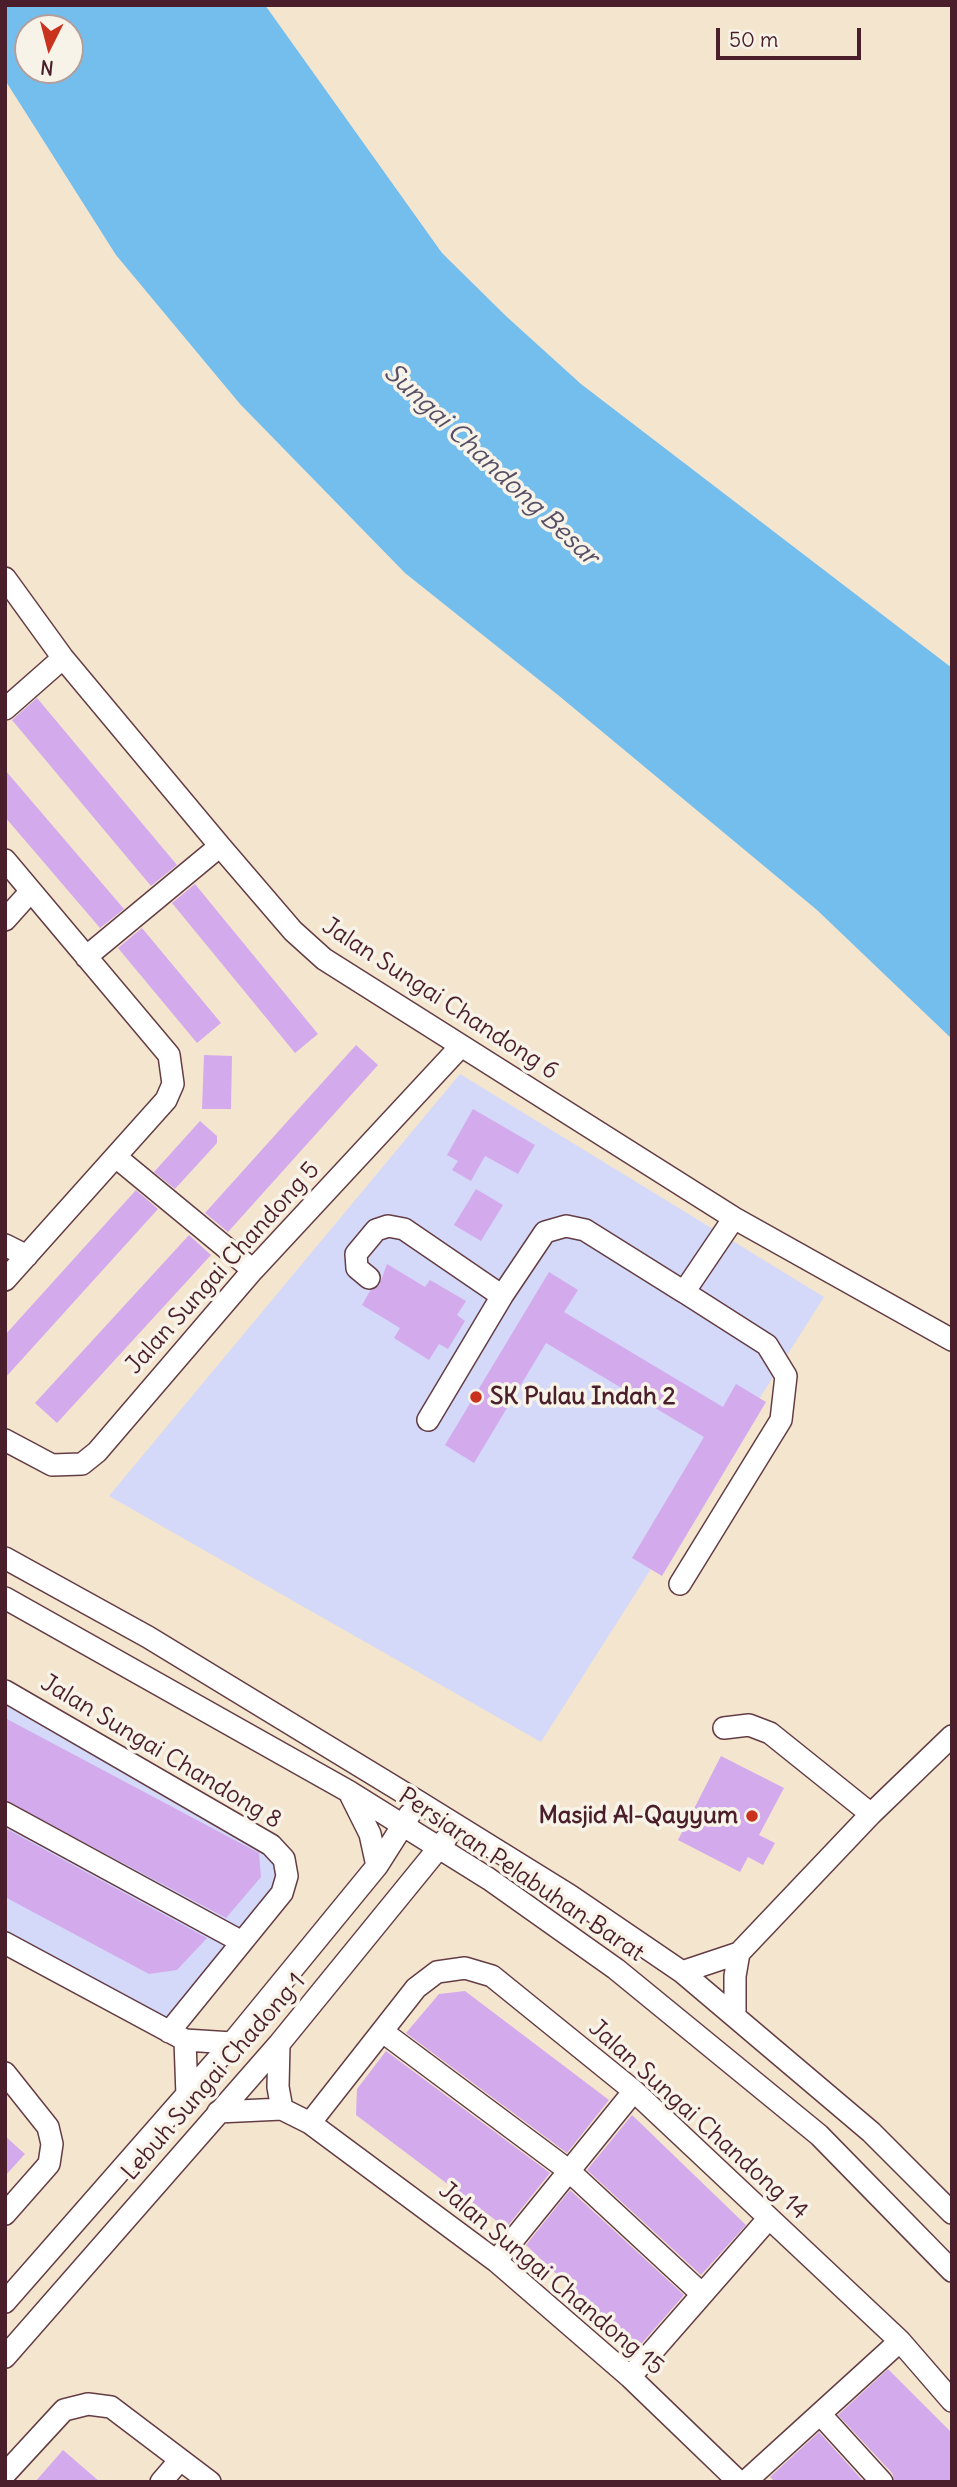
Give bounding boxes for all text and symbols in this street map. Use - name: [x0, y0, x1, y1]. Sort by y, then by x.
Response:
- north arrow: [14, 14, 84, 84]
- scale bar: [719, 14, 864, 58]
- text: 50 m: [729, 26, 778, 53]
- text: N: [39, 55, 55, 81]
- water label: Sungai Chandong Besar: [377, 357, 605, 573]
- street label: Jalan Sungai Chandong 6: [317, 912, 563, 1086]
- street label: Jalan Sungai Chandong 5: [120, 1156, 326, 1380]
- place label: SK Pulau Indah 2: [490, 1383, 676, 1411]
- marker: SK Pulau Indah 2: [468, 1389, 484, 1405]
- street label: Jalan Sungai Chandong 8: [35, 1669, 287, 1835]
- street label: Persiaran Pelabuhan Barat: [393, 1782, 649, 1968]
- place label: Masjid Al-Qayyum: [538, 1802, 738, 1830]
- marker: Masjid Al-Qayyum: [744, 1808, 760, 1824]
- street label: Lebuh Sungai Chadong 1: [116, 1968, 312, 2186]
- street label: Jalan Sungai Chandong 14: [582, 2014, 814, 2226]
- street label: Jalan Sungai Chandong 15: [433, 2176, 669, 2382]

